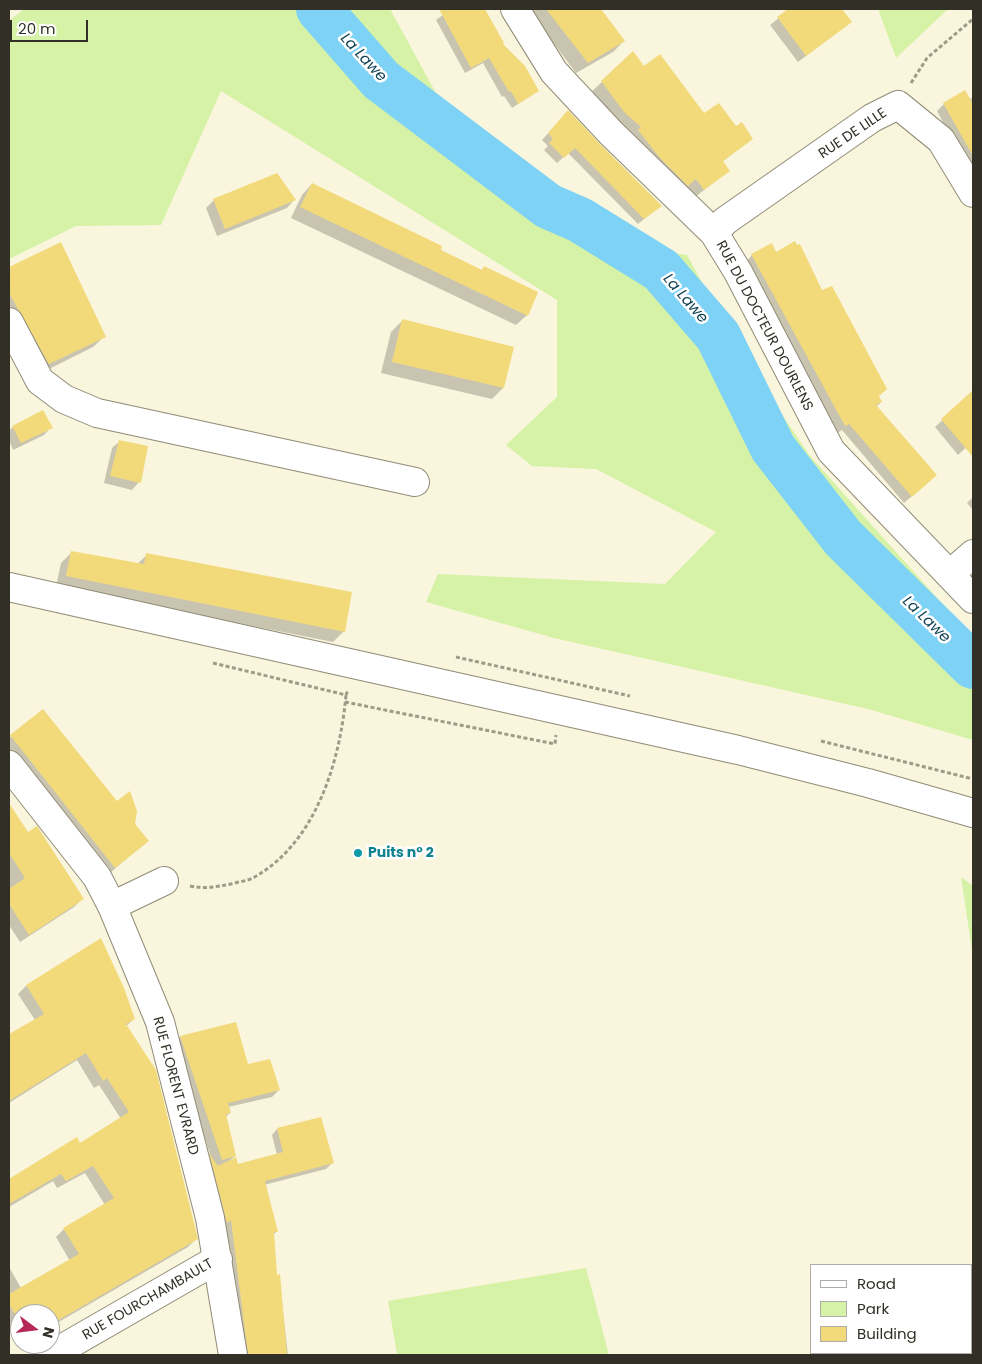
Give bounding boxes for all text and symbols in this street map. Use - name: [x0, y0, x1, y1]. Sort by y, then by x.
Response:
- scale bar: [12, 10, 90, 42]
- text: 20 m: [18, 18, 56, 39]
- water label: La Lawe: [336, 30, 390, 86]
- street label: RUE DE LILLE: [816, 105, 890, 163]
- street label: RUE DU DOCTEUR DOURLENS: [712, 238, 816, 414]
- water label: La Lawe: [659, 271, 711, 327]
- water label: La Lawe: [898, 593, 954, 647]
- place label: Puits n° 2: [368, 845, 434, 861]
- marker: Puits n° 2: [352, 847, 364, 859]
- street label: RUE FLORENT EVRARD: [148, 1015, 202, 1157]
- street label: RUE FOURCHAMBAULT: [80, 1256, 216, 1344]
- legend: [810, 1264, 972, 1354]
- text: Road: [857, 1273, 896, 1294]
- text: Park: [857, 1298, 889, 1319]
- north arrow: [10, 1304, 60, 1354]
- text: Building: [857, 1323, 917, 1344]
- text: N: [38, 1325, 60, 1340]

